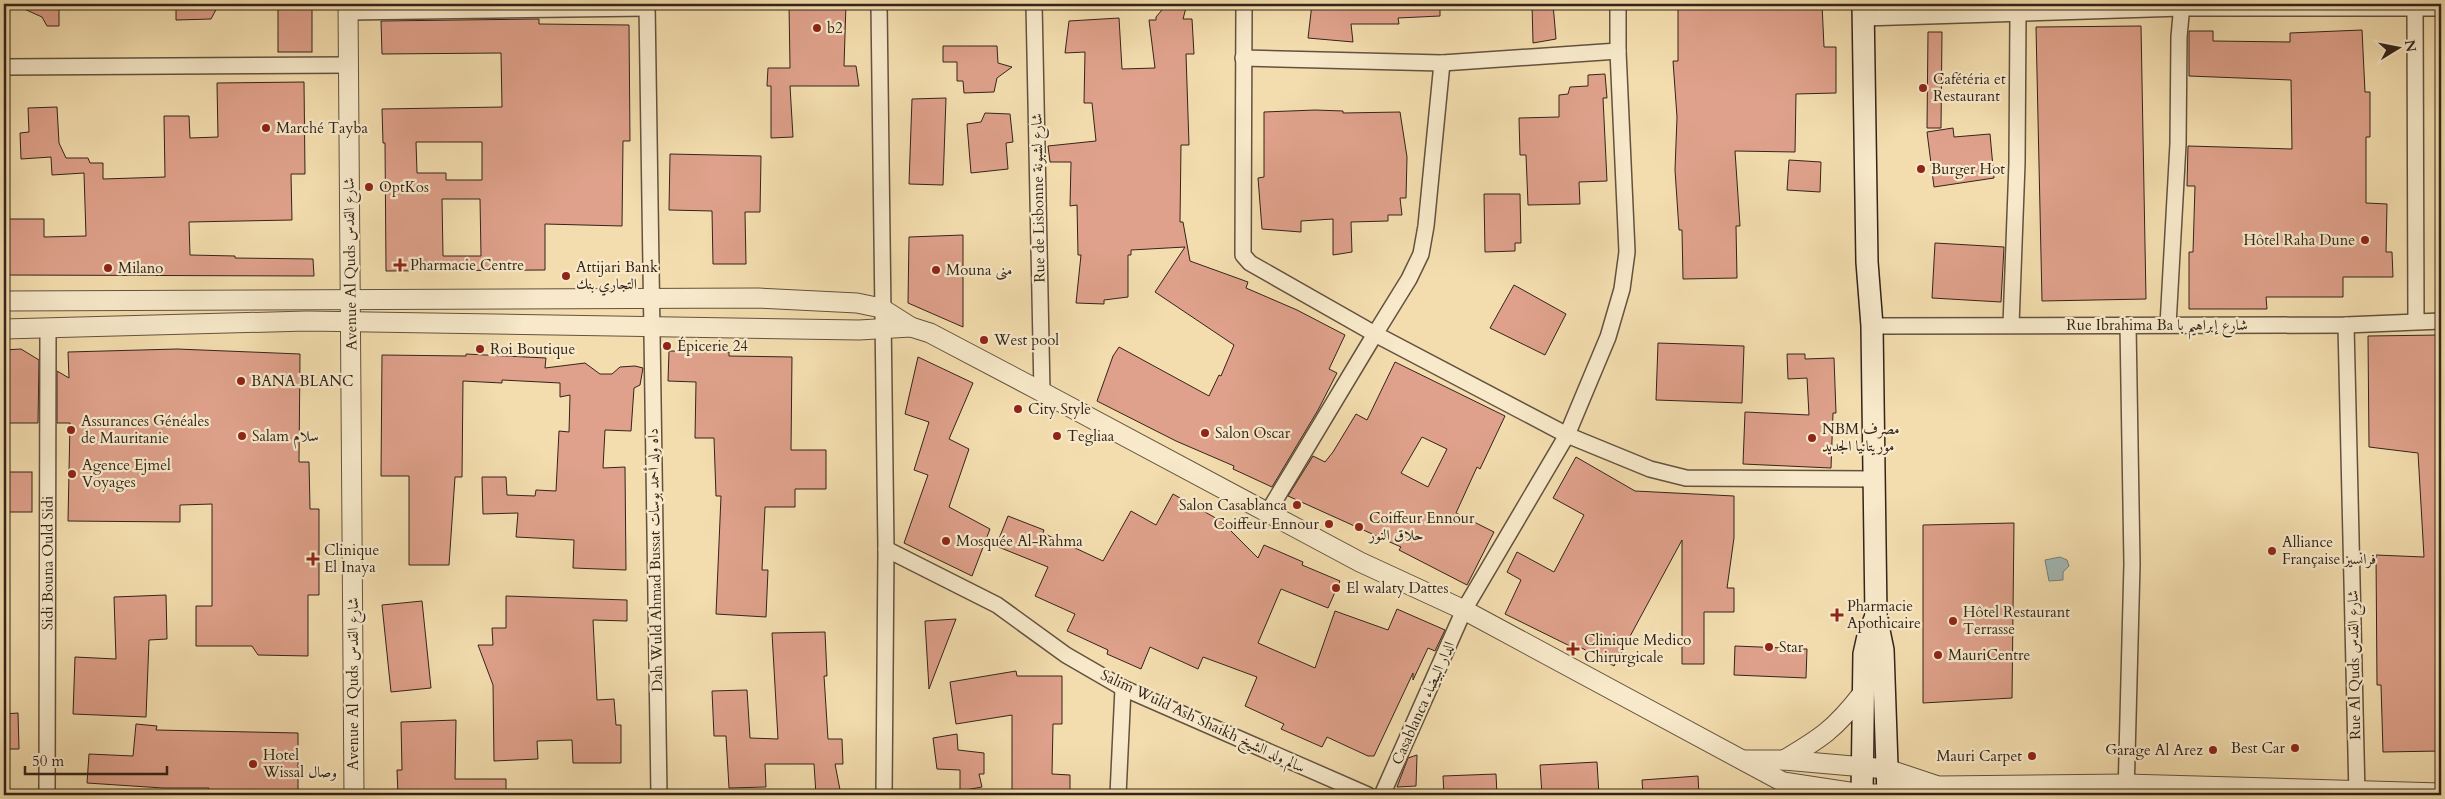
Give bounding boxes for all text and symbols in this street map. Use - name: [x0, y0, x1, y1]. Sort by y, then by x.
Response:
- place label: b2: [827, 18, 843, 38]
- marker: b2: [811, 22, 823, 34]
- north arrow: [2372, 22, 2422, 72]
- text: N: [2400, 38, 2421, 53]
- place label: Cafétéria et Restaurant: [1933, 69, 2006, 106]
- marker: Cafétéria et Restaurant: [1917, 82, 1929, 94]
- street label: Rue de Lisbonne شارع لشبونة: [1027, 113, 1052, 283]
- place label: Marché Tayba: [276, 118, 368, 138]
- marker: Marché Tayba: [260, 122, 272, 134]
- place label: Burger Hot: [1931, 159, 2005, 179]
- marker: Burger Hot: [1915, 163, 1927, 175]
- street label: Avenue Al Quds شارع القدس: [338, 177, 365, 351]
- place label: OptKos: [379, 177, 429, 197]
- marker: OptKos: [363, 181, 375, 193]
- place label: Hôtel Raha Dune: [2244, 230, 2355, 250]
- marker: Hôtel Raha Dune: [2359, 234, 2371, 246]
- place label: Pharmacie Centre: [410, 255, 524, 275]
- place label: Attijari Bank التجاري بنك: [576, 257, 658, 296]
- place label: Milano: [118, 258, 163, 278]
- marker: Pharmacie Centre: [394, 259, 406, 271]
- place label: Mouna منى: [946, 260, 1012, 281]
- marker: Milano: [102, 262, 114, 274]
- marker: Mouna منى: [930, 264, 942, 276]
- marker: Attijari Bank التجاري بنك: [560, 270, 572, 282]
- street label: Rue Ibrahima Ba شارع إبراهيم با: [2066, 315, 2248, 340]
- place label: West pool: [993, 330, 1059, 350]
- marker: West pool: [978, 334, 990, 346]
- place label: Épicerie 24: [677, 336, 748, 356]
- place label: Roi Boutique: [490, 339, 576, 359]
- marker: Épicerie 24: [661, 340, 673, 352]
- marker: Roi Boutique: [474, 343, 486, 355]
- place label: BANA BLANC: [251, 371, 354, 391]
- marker: BANA BLANC: [235, 375, 247, 387]
- place label: City Style: [1028, 399, 1091, 419]
- marker: City Style: [1012, 403, 1024, 415]
- place label: Assurances Généales de Mauritanie: [81, 411, 209, 448]
- place label: NBM مصرف موريتانيا الجديد: [1822, 419, 1900, 456]
- place label: Salon Oscar: [1215, 423, 1291, 443]
- marker: Assurances Généales de Mauritanie: [65, 424, 77, 436]
- place label: Salam سلام: [252, 426, 319, 449]
- place label: Tegliaa: [1067, 426, 1115, 446]
- marker: Salon Oscar: [1199, 427, 1211, 439]
- street label: Dah Wuld Ahmad Bussat داه ولد أحمد بوسات: [642, 428, 667, 692]
- marker: Salam سلام: [236, 430, 248, 442]
- marker: Tegliaa: [1051, 430, 1063, 442]
- marker: NBM مصرف موريتانيا الجديد: [1806, 432, 1818, 444]
- place label: Agence Ejmel Voyages: [82, 455, 171, 492]
- marker: Agence Ejmel Voyages: [66, 468, 78, 480]
- place label: Salon Casablanca: [1179, 495, 1288, 515]
- street label: Sidi Bouna Ould Sidi: [37, 496, 58, 630]
- marker: Salon Casablanca: [1291, 499, 1303, 511]
- place label: Coiffeur Ennour حلاق النور: [1367, 508, 1475, 545]
- place label: Coiffeur Ennour: [1214, 514, 1320, 534]
- marker: Coiffeur Ennour: [1323, 518, 1335, 530]
- marker: Coiffeur Ennour حلاق النور: [1353, 521, 1365, 533]
- place label: Mosquée Al-Rahma: [956, 531, 1083, 551]
- place label: Alliance Française فرانسيز: [2282, 532, 2376, 569]
- marker: Mosquée Al-Rahma: [940, 535, 952, 547]
- place label: Clinique El Inaya: [324, 540, 380, 577]
- marker: Alliance Française فرانسيز: [2266, 545, 2278, 557]
- marker: Clinique El Inaya: [306, 552, 320, 566]
- place label: El walaty Dattes: [1346, 578, 1449, 598]
- marker: El walaty Dattes: [1330, 582, 1342, 594]
- street label: Rue Al Quds شارع القدس: [2343, 590, 2368, 740]
- place label: Pharmacie Apothicaire: [1847, 596, 1921, 633]
- street label: Avenue Al Quds شارع القدس: [343, 598, 366, 770]
- place label: Hôtel Restaurant Terrasse: [1963, 602, 2070, 639]
- marker: Pharmacie Apothicaire: [1831, 609, 1843, 621]
- marker: Hôtel Restaurant Terrasse: [1947, 615, 1959, 627]
- place label: Clinique Medico Chirurgicale: [1584, 630, 1691, 667]
- place label: Star: [1779, 637, 1804, 657]
- street label: Casablanca الدار البيضاء: [1387, 638, 1459, 768]
- marker: Star: [1763, 641, 1775, 653]
- marker: Clinique Medico Chirurgicale: [1566, 642, 1580, 656]
- place label: MauriCentre: [1948, 645, 2031, 665]
- marker: MauriCentre: [1932, 649, 1944, 661]
- street label: Salim Wuld Ash Shaikh سالم ولد الشيخ: [1096, 665, 1309, 781]
- place label: Best Car: [2231, 738, 2286, 758]
- place label: Garage Al Arez: [2105, 740, 2203, 760]
- marker: Best Car: [2289, 742, 2301, 754]
- scale bar: [25, 744, 168, 776]
- marker: Garage Al Arez: [2207, 744, 2219, 756]
- place label: Hotel Wissal وصال: [262, 745, 337, 782]
- place label: Mauri Carpet: [1936, 746, 2022, 766]
- marker: Mauri Carpet: [2026, 750, 2038, 762]
- text: 50 m: [32, 751, 64, 771]
- marker: Hotel Wissal وصال: [247, 758, 259, 770]

